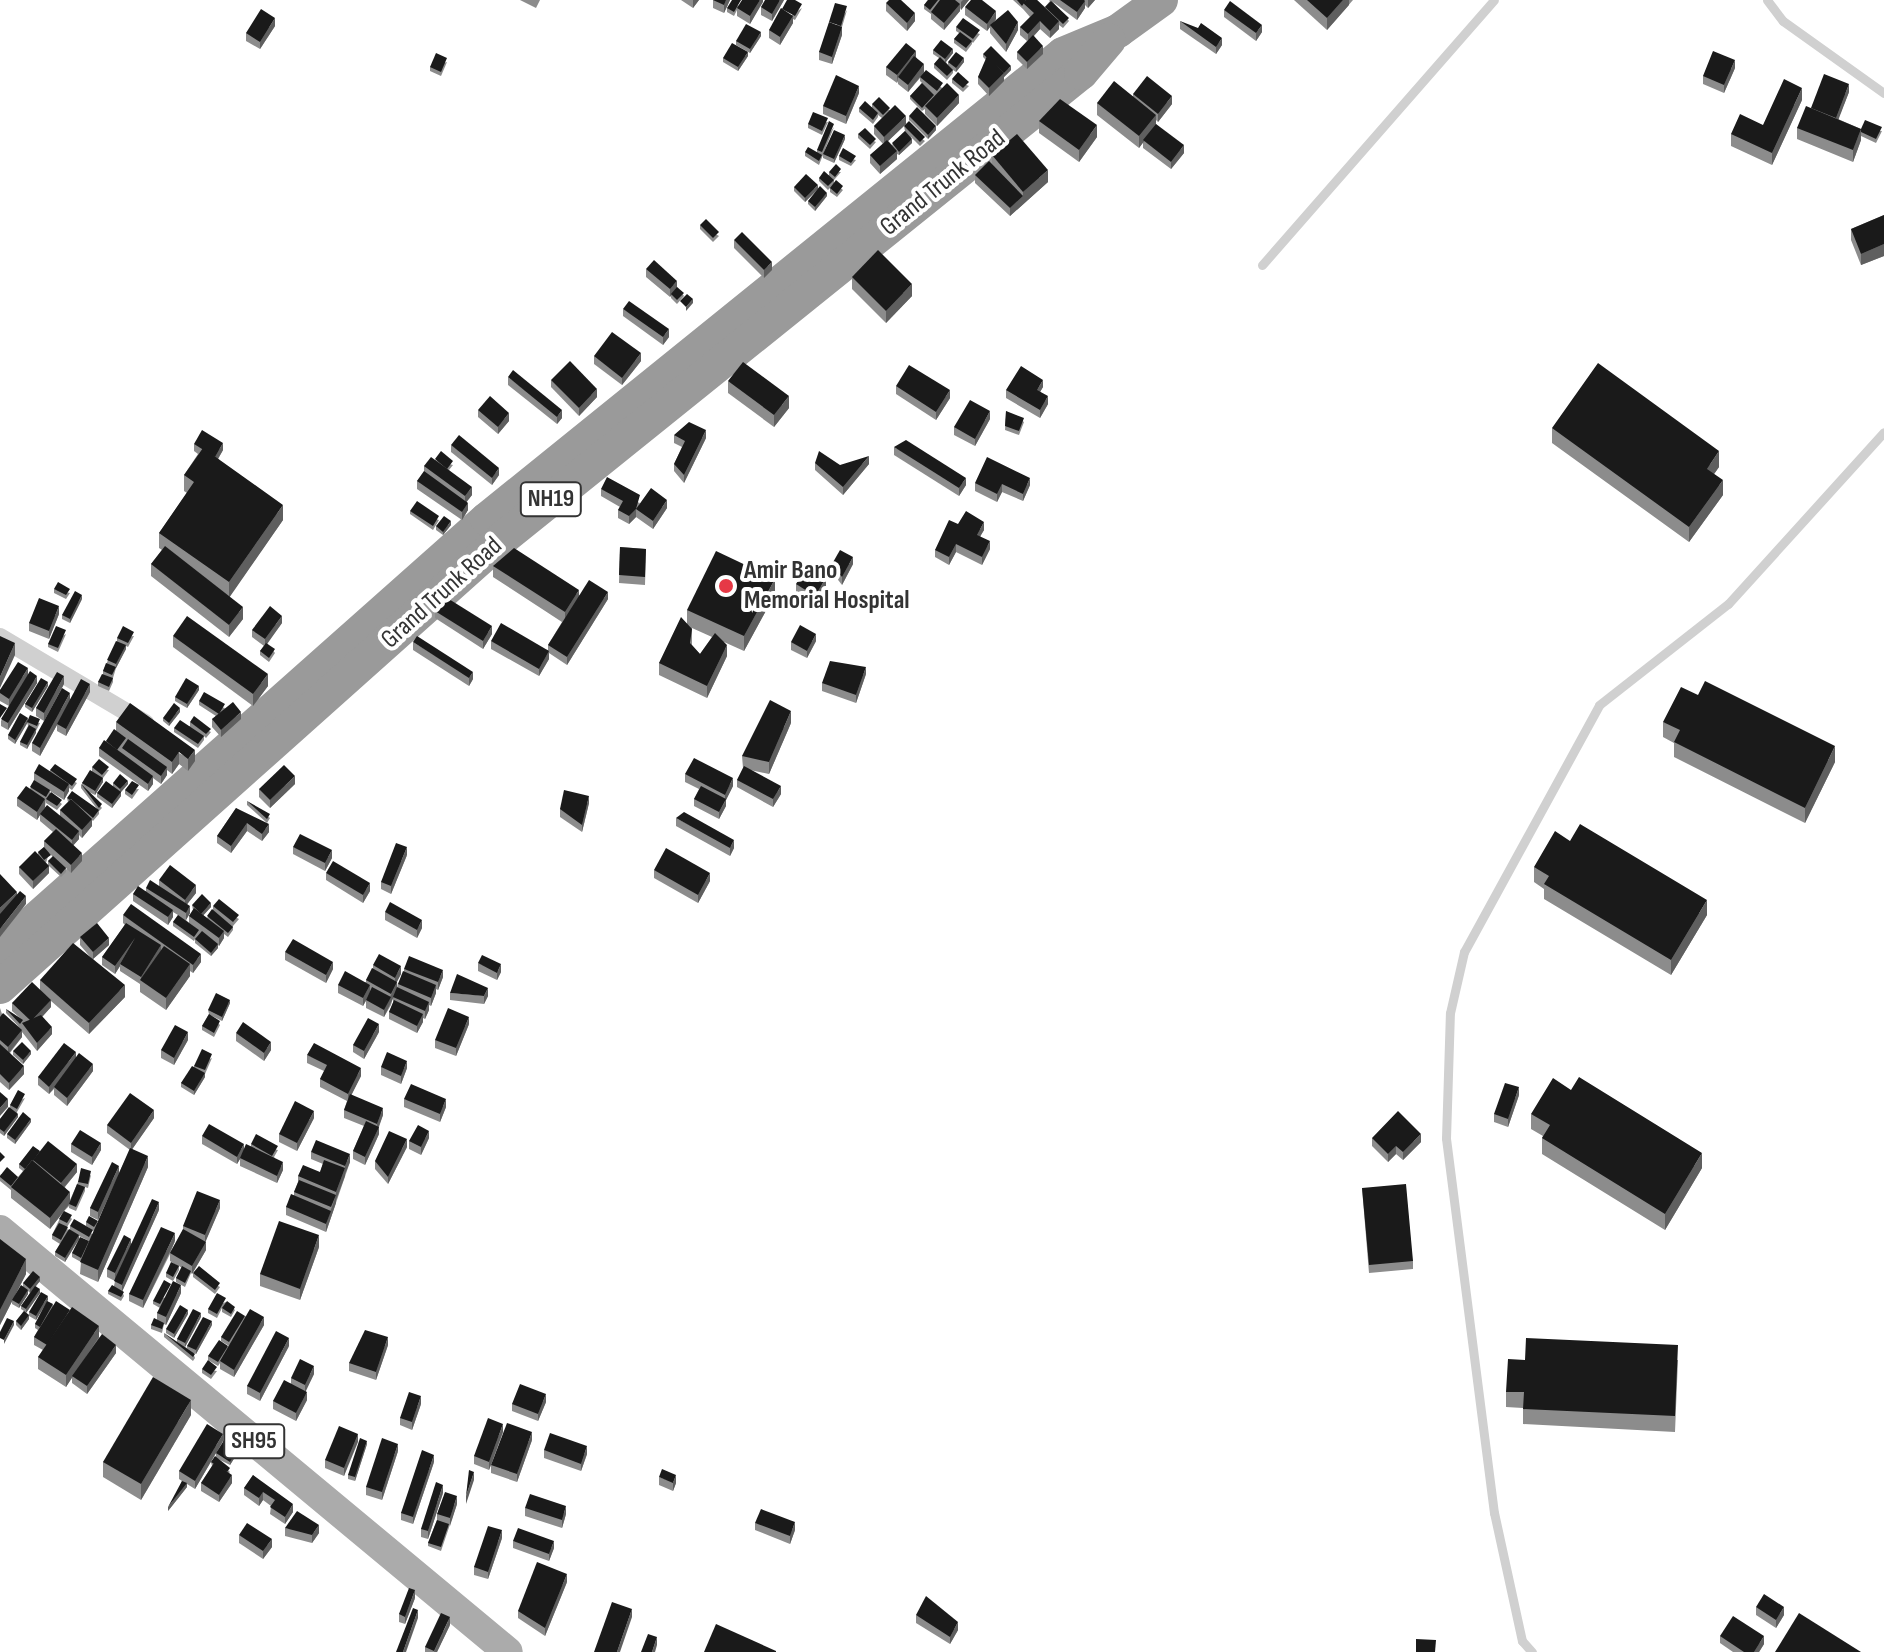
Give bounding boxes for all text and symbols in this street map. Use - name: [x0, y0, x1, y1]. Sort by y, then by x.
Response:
- street label: Grand Trunk Road: [874, 123, 1012, 243]
- road number: NH19: [519, 479, 583, 519]
- street label: Grand Trunk Road: [375, 531, 509, 655]
- place label: Amir Bano Memorial Hospital: [744, 555, 910, 616]
- marker: Amir Bano Memorial Hospital: [715, 575, 737, 597]
- road number: SH95: [222, 1421, 286, 1461]

